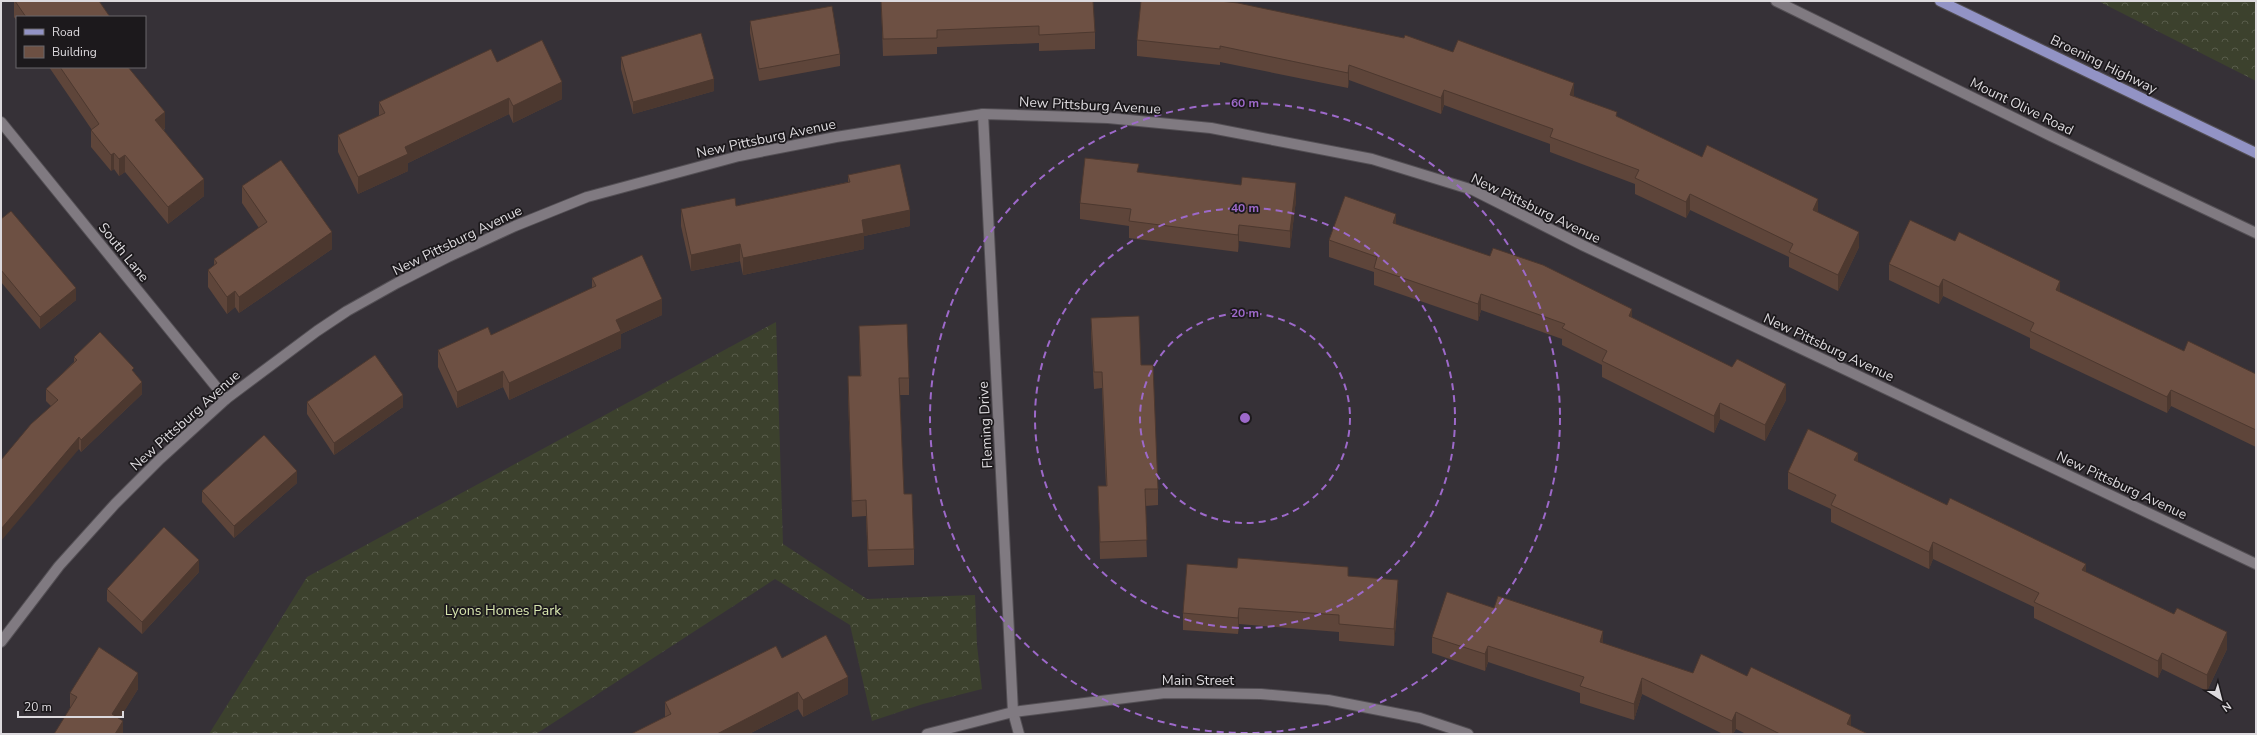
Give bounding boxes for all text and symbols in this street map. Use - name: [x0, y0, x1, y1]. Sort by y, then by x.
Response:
- legend: [16, 16, 146, 68]
- text: Road: [52, 24, 80, 40]
- street label: Broening Highway: [2047, 30, 2161, 99]
- text: Building: [52, 44, 97, 60]
- street label: Mount Olive Road: [1967, 73, 2077, 140]
- street label: New Pittsburg Avenue: [1019, 92, 1161, 119]
- text: 60 m: [1231, 95, 1259, 111]
- street label: New Pittsburg Avenue: [695, 114, 837, 163]
- street label: New Pittsburg Avenue: [1468, 169, 1604, 248]
- text: 40 m: [1231, 200, 1259, 216]
- street label: New Pittsburg Avenue: [389, 201, 525, 280]
- street label: South Lane: [94, 219, 153, 286]
- text: 20 m: [1231, 305, 1259, 321]
- street label: New Pittsburg Avenue: [1760, 309, 1897, 386]
- street label: New Pittsburg Avenue: [126, 366, 244, 475]
- street label: Fleming Drive: [974, 381, 997, 469]
- centre of rings: [1238, 411, 1252, 425]
- street label: New Pittsburg Avenue: [2053, 447, 2190, 524]
- park label: Lyons Homes Park: [445, 601, 562, 620]
- street label: Main Street: [1162, 671, 1234, 690]
- north arrow: [2201, 679, 2241, 719]
- scale bar: [18, 693, 123, 719]
- text: N: [2219, 698, 2234, 715]
- text: 20 m: [24, 699, 52, 715]

